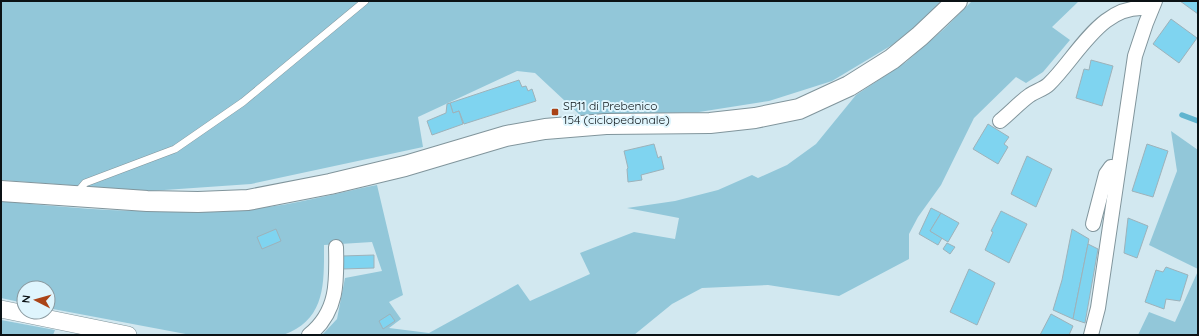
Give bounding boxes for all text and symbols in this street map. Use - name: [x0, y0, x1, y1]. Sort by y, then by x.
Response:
- place label: SP11 di Prebenico 154 (ciclopedonale): [563, 98, 670, 127]
- marker: SP11 di Prebenico 154 (ciclopedonale): [550, 107, 560, 117]
- north arrow: [16, 280, 56, 320]
- text: N: [19, 294, 33, 304]

